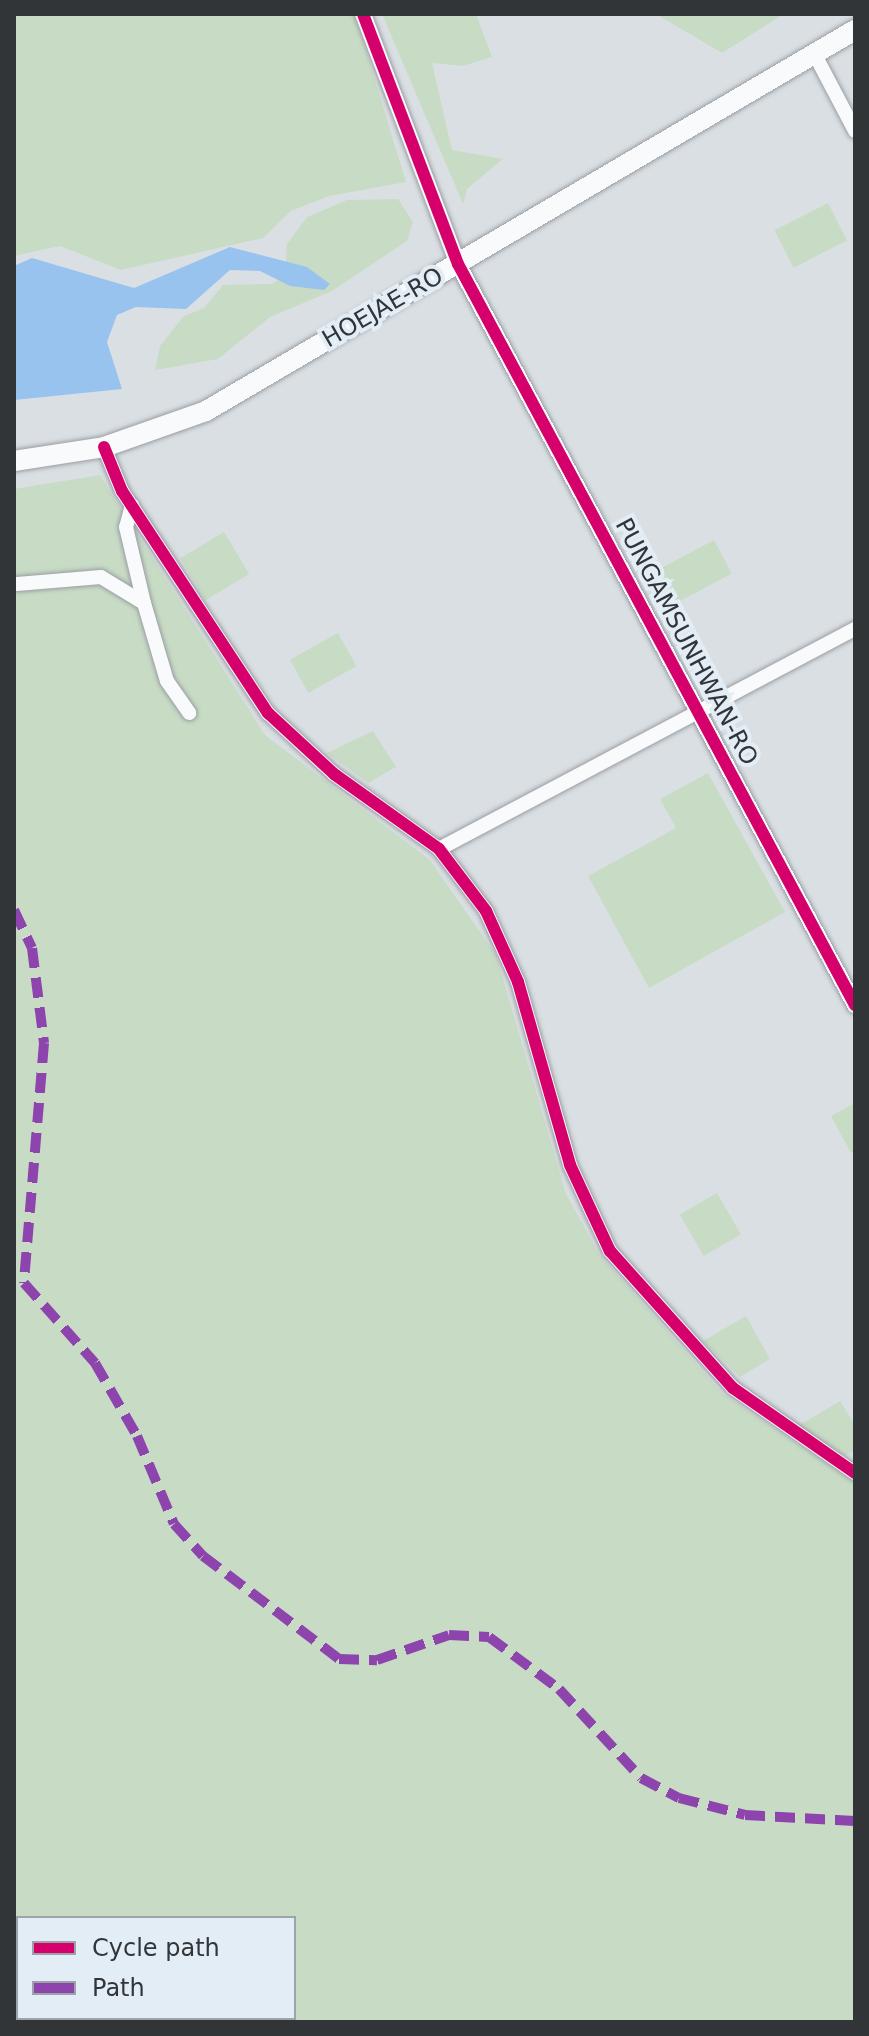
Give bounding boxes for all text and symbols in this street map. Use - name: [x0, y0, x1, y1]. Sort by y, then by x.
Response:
- street label: HOEJAE-RO: [318, 262, 448, 354]
- street label: PUNGAMSUNHWAN-RO: [609, 514, 763, 770]
- legend: [16, 1916, 296, 2020]
- text: Cycle path: [92, 1934, 220, 1962]
- text: Path: [92, 1974, 145, 2002]

